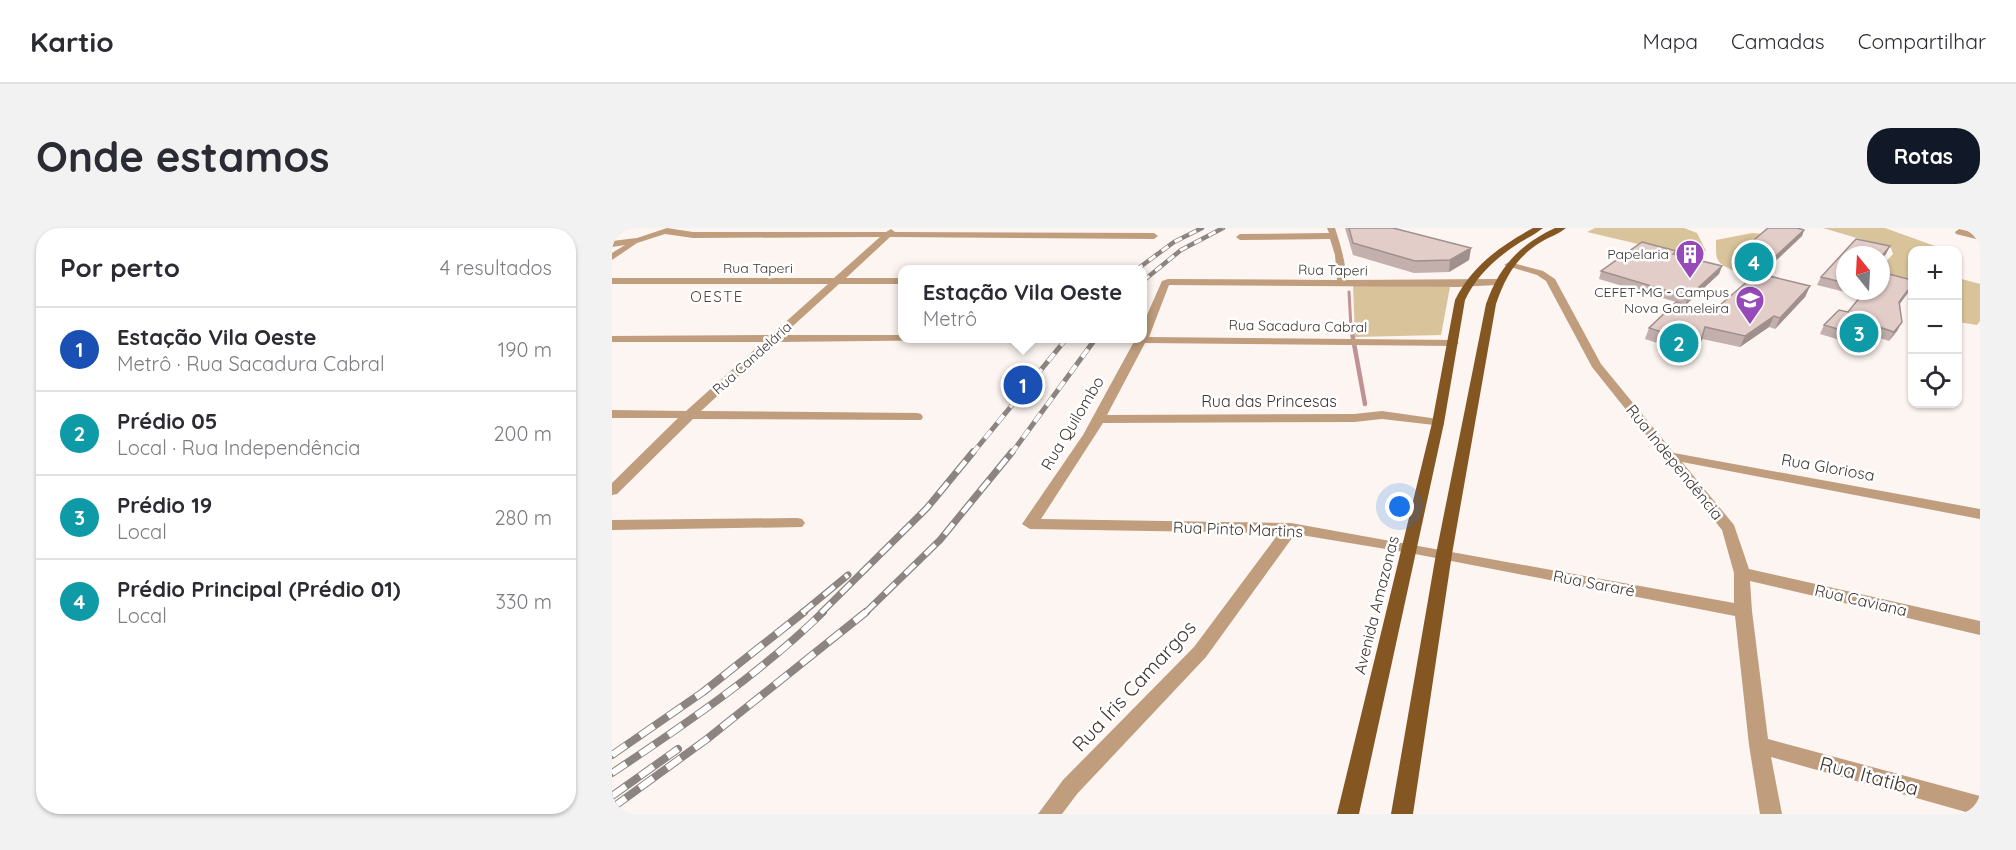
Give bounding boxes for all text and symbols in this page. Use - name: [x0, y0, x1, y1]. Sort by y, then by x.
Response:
- text: Kartio: [30, 24, 114, 59]
- text: Mapa: [1643, 28, 1698, 54]
- text: Camadas: [1731, 28, 1825, 54]
- text: Compartilhar: [1858, 28, 1986, 54]
- button: Rotas: [1867, 128, 1980, 184]
- text: Onde estamos: [36, 130, 330, 183]
- building icon: Papelaria: [1674, 238, 1706, 280]
- pin: 4: [1734, 240, 1774, 285]
- place label: Papelaria: [1607, 245, 1669, 263]
- north arrow: [1836, 246, 1890, 300]
- map controls: [1908, 246, 1962, 408]
- button: +: [1908, 246, 1962, 300]
- text: Por perto: [60, 251, 180, 284]
- text: 4 resultados: [440, 255, 552, 280]
- street label: Rua Taperi: [723, 259, 793, 277]
- street label: Rua Taperi: [1298, 260, 1368, 280]
- popup: [898, 265, 1147, 343]
- text: Estação Vila Oeste: [923, 278, 1122, 306]
- place label: CEFET-MG - Campus Nova Gameleira: [1594, 283, 1729, 317]
- school or university icon: CEFET-MG - Campus Nova Gameleira: [1734, 284, 1766, 326]
- district label: OESTE: [690, 287, 744, 306]
- button: −: [1908, 300, 1962, 354]
- text: Metrô: [923, 306, 977, 331]
- pin: 3: [1840, 310, 1878, 356]
- street label: Rua Sacadura Cabral: [1228, 316, 1368, 336]
- street label: Rua Candelária: [709, 318, 795, 398]
- pin: 2: [1660, 320, 1698, 366]
- text: Estação Vila Oeste: [117, 323, 317, 351]
- text: 1: [76, 337, 83, 362]
- text: 190 m: [498, 337, 552, 362]
- text: Metrô · Rua Sacadura Cabral: [117, 351, 385, 376]
- button: locate: [1908, 354, 1962, 408]
- pin: 1: [1004, 362, 1042, 408]
- street label: Rua Quilombo: [1036, 373, 1108, 473]
- street label: Rua das Princesas: [1201, 391, 1337, 411]
- street label: Rua Independência: [1622, 400, 1728, 524]
- text: Prédio 05: [117, 407, 217, 435]
- text: 2: [74, 421, 85, 446]
- text: 200 m: [493, 421, 552, 446]
- text: Local · Rua Independência: [117, 435, 360, 460]
- street label: Rua Gloriosa: [1780, 449, 1876, 485]
- text: Prédio 19: [117, 491, 212, 519]
- your location: [1385, 492, 1414, 521]
- text: 3: [74, 505, 85, 530]
- text: 280 m: [495, 505, 552, 530]
- street label: Rua Pinto Martins: [1173, 517, 1303, 541]
- text: Local: [117, 519, 167, 544]
- street label: Avenida Amazonas: [1349, 534, 1403, 676]
- street label: Rua Sararé: [1551, 565, 1637, 601]
- text: Prédio Principal (Prédio 01): [117, 575, 401, 603]
- street label: Rua Caviana: [1813, 580, 1909, 620]
- text: 4: [74, 589, 85, 614]
- text: 330 m: [495, 589, 552, 614]
- text: Local: [117, 603, 167, 628]
- street label: Rua Íris Camargos: [1066, 615, 1201, 757]
- street label: Rua Itatiba: [1817, 750, 1921, 801]

